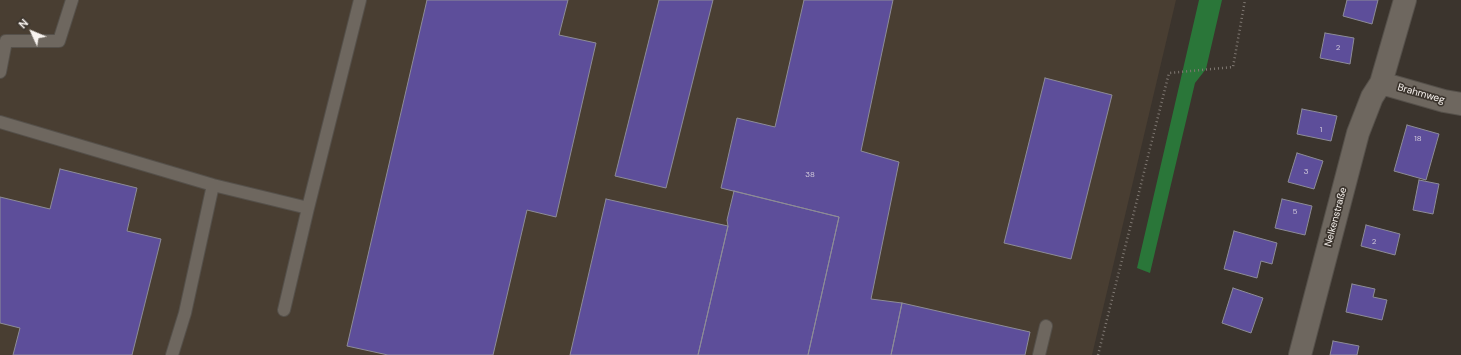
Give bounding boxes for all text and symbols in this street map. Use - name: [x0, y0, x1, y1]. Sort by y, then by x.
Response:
- north arrow: [12, 12, 52, 52]
- text: N: [16, 16, 31, 31]
- house number: 2: [1336, 43, 1340, 53]
- street label: Brahmweg: [1396, 82, 1446, 106]
- house number: 1: [1320, 125, 1322, 135]
- house number: 18: [1414, 134, 1422, 144]
- house number: 3: [1304, 167, 1308, 177]
- house number: 38: [805, 170, 815, 180]
- street label: Nelkenstraße: [1322, 186, 1350, 248]
- house number: 5: [1293, 207, 1297, 217]
- house number: 2: [1372, 237, 1376, 247]

